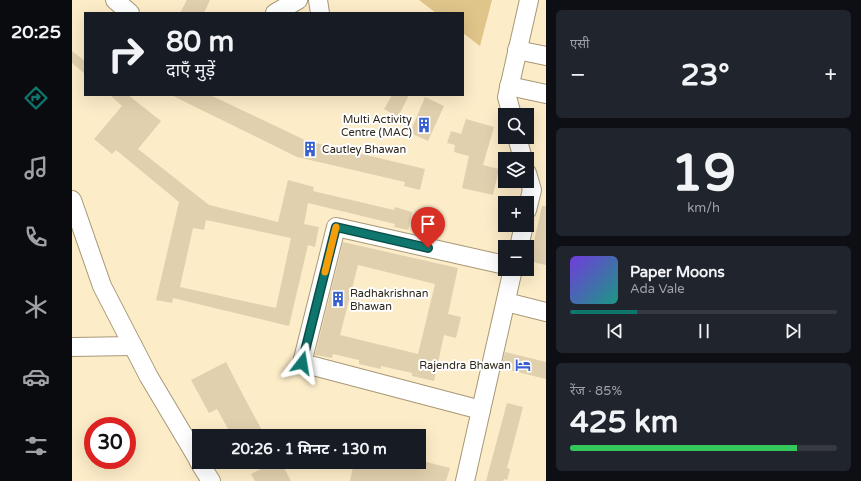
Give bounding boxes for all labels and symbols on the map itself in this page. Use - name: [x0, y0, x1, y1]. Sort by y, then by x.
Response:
- place label: Multi Activity Centre (MAC): [341, 113, 412, 139]
- building icon: Multi Activity Centre (MAC): [415, 116, 433, 134]
- building icon: Cautley Bhawan: [301, 140, 319, 158]
- place label: Cautley Bhawan: [322, 143, 406, 156]
- pin: [411, 207, 445, 248]
- place label: Radhakrishnan Bhawan: [350, 287, 428, 313]
- building icon: Radhakrishnan Bhawan: [329, 290, 347, 308]
- position arrow: [281, 342, 323, 384]
- hotel icon: Rajendra Bhawan: [514, 356, 532, 374]
- place label: Rajendra Bhawan: [419, 359, 511, 372]
- speed limit sign: 30: [84, 417, 136, 469]

